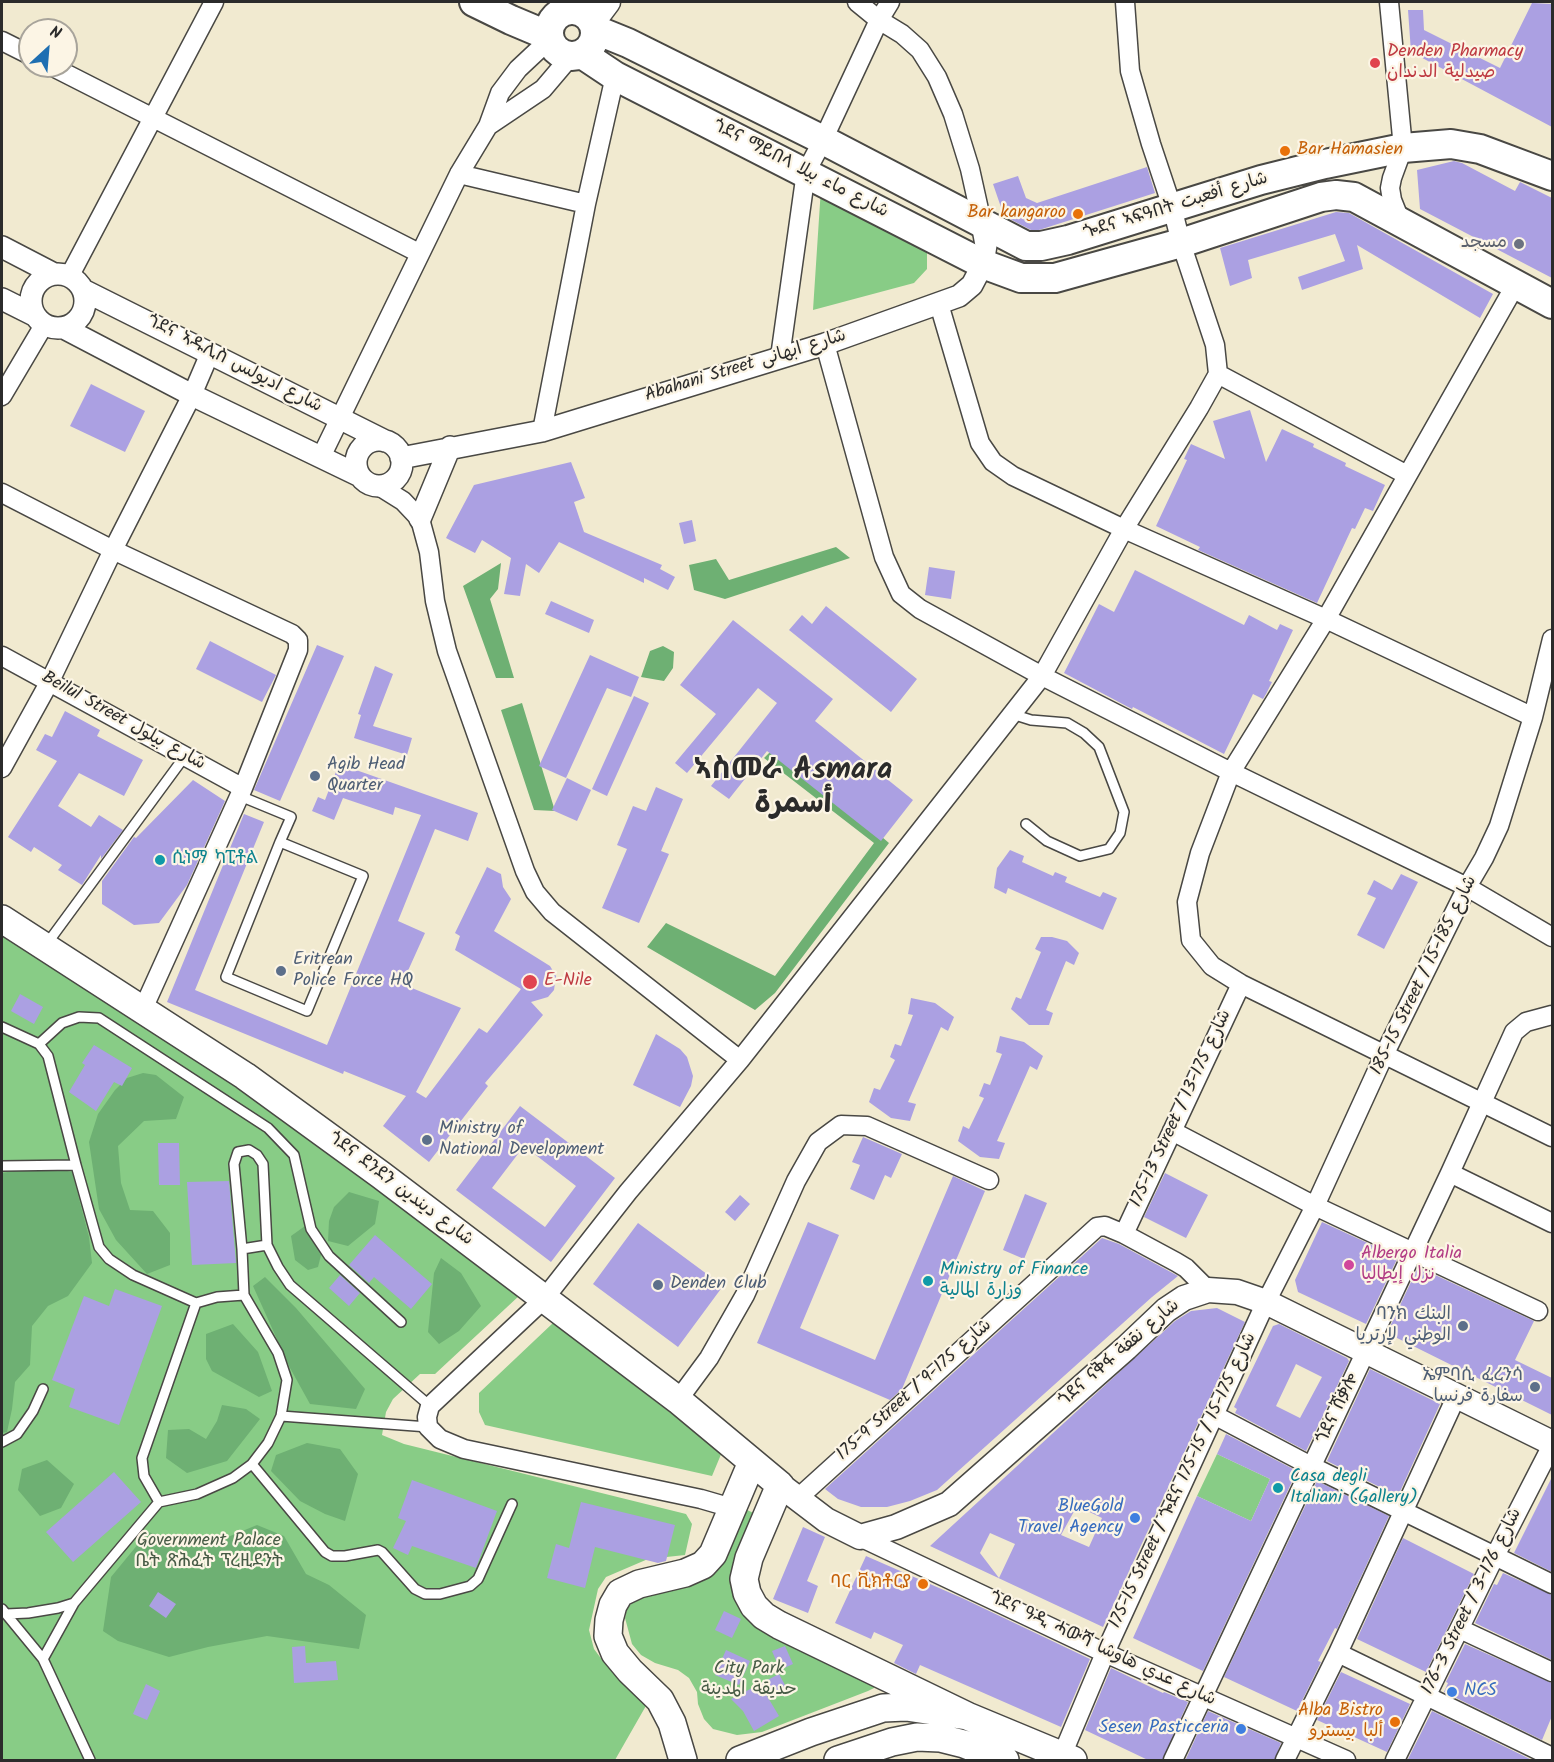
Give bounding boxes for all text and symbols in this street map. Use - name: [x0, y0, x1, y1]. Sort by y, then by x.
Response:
- north arrow: [18, 18, 78, 78]
- text: N: [45, 20, 65, 47]
- place label: Denden Pharmacy صيدلية الدندان: [1387, 42, 1523, 84]
- marker: Denden Pharmacy صيدلية الدندان: [1368, 56, 1382, 70]
- street label: ጎደና ማይበላ شارع ماء بيلا: [709, 116, 891, 224]
- place label: Bar Hamasien: [1297, 140, 1403, 162]
- marker: Bar Hamasien: [1278, 144, 1292, 158]
- street label: ጐደና ኣፍዓበት شارع أفعبت: [1081, 169, 1271, 245]
- place label: Bar kangaroo: [967, 203, 1066, 225]
- marker: Bar kangaroo: [1071, 207, 1085, 221]
- place label: مسجد: [1461, 233, 1507, 255]
- marker: مسجد: [1512, 237, 1526, 251]
- street label: ጎደና ኣዱሊስ شارع اديولس: [143, 311, 325, 419]
- street label: Abahani Street شارع ابهانى: [643, 326, 849, 408]
- street label: Beilul Street شارع بيلول: [37, 668, 209, 776]
- place label: Agib Head Quarter: [327, 755, 405, 798]
- district label: ኣስመራ Asmara أسمرة: [694, 755, 892, 826]
- marker: Agib Head Quarter: [308, 769, 322, 783]
- place label: ሲነማ ካፒቶል: [172, 849, 258, 871]
- marker: ሲነማ ካፒቶል: [153, 853, 167, 867]
- street label: 185-15 Street / شارع 185-15: [1367, 873, 1483, 1079]
- place label: Eritrean Police Force HQ: [293, 950, 413, 992]
- marker: Eritrean Police Force HQ: [274, 964, 288, 978]
- place label: E-Nile: [544, 971, 592, 993]
- marker: E-Nile: [521, 973, 539, 991]
- street label: 175-13 Street / شارع 175-13: [1127, 1007, 1237, 1211]
- place label: Ministry of National Development: [439, 1119, 604, 1162]
- street label: ጎደና ደንደን شارع ديندين: [323, 1128, 477, 1252]
- marker: Ministry of National Development: [420, 1133, 434, 1147]
- place label: Albergo Italia نزل إيطاليا: [1361, 1244, 1462, 1286]
- marker: Albergo Italia نزل إيطاليا: [1342, 1258, 1356, 1272]
- place label: Ministry of Finance وزارة المالية: [940, 1260, 1088, 1302]
- place label: Denden Club: [670, 1274, 766, 1296]
- marker: Ministry of Finance وزارة المالية: [921, 1274, 935, 1288]
- marker: Denden Club: [651, 1278, 665, 1292]
- street label: ጎደና ናቅፋ شارع نقفة: [1055, 1296, 1185, 1412]
- place label: ባንክ البنك الوطني لإرتريا: [1356, 1305, 1451, 1348]
- street label: 175-9 Street / شارع 175-9: [833, 1316, 997, 1466]
- marker: ባንክ البنك الوطني لإرتريا: [1456, 1319, 1470, 1333]
- street label: 175-15 Street / ጐደና 175-15 / شارع 175-15: [1106, 1330, 1262, 1632]
- place label: ኤምባሲ ፈረንሳ سفارة فرنسا: [1422, 1366, 1523, 1408]
- street label: ጎደና ሸቃሎ: [1313, 1370, 1365, 1448]
- marker: ኤምባሲ ፈረንሳ سفارة فرنسا: [1528, 1380, 1542, 1394]
- place label: Casa degli Italiani (Gallery): [1290, 1467, 1418, 1510]
- marker: Casa degli Italiani (Gallery): [1271, 1481, 1285, 1495]
- place label: BlueGold Travel Agency: [1018, 1497, 1123, 1540]
- street label: 176-3 Street / شارع 176-3: [1418, 1505, 1528, 1699]
- marker: BlueGold Travel Agency: [1128, 1511, 1142, 1525]
- park label: Government Palace ቤት ጽሕፈት ፕረዚደንት: [135, 1531, 283, 1574]
- place label: ባር ቪክቶርያ: [830, 1573, 911, 1595]
- marker: ባር ቪክቶርያ: [916, 1577, 930, 1591]
- street label: ጎደና ዓዲ ሓውሻ شارع عدي هاوشا: [985, 1588, 1219, 1712]
- park label: City Park حديقة المدينة: [701, 1659, 797, 1702]
- place label: NCS: [1464, 1681, 1497, 1703]
- marker: NCS: [1445, 1685, 1459, 1699]
- place label: Alba Bistro ألبا بيسترو: [1298, 1701, 1383, 1744]
- marker: Alba Bistro ألبا بيسترو: [1388, 1715, 1402, 1729]
- place label: Sesen Pasticceria: [1099, 1718, 1229, 1740]
- marker: Sesen Pasticceria: [1234, 1722, 1248, 1736]

